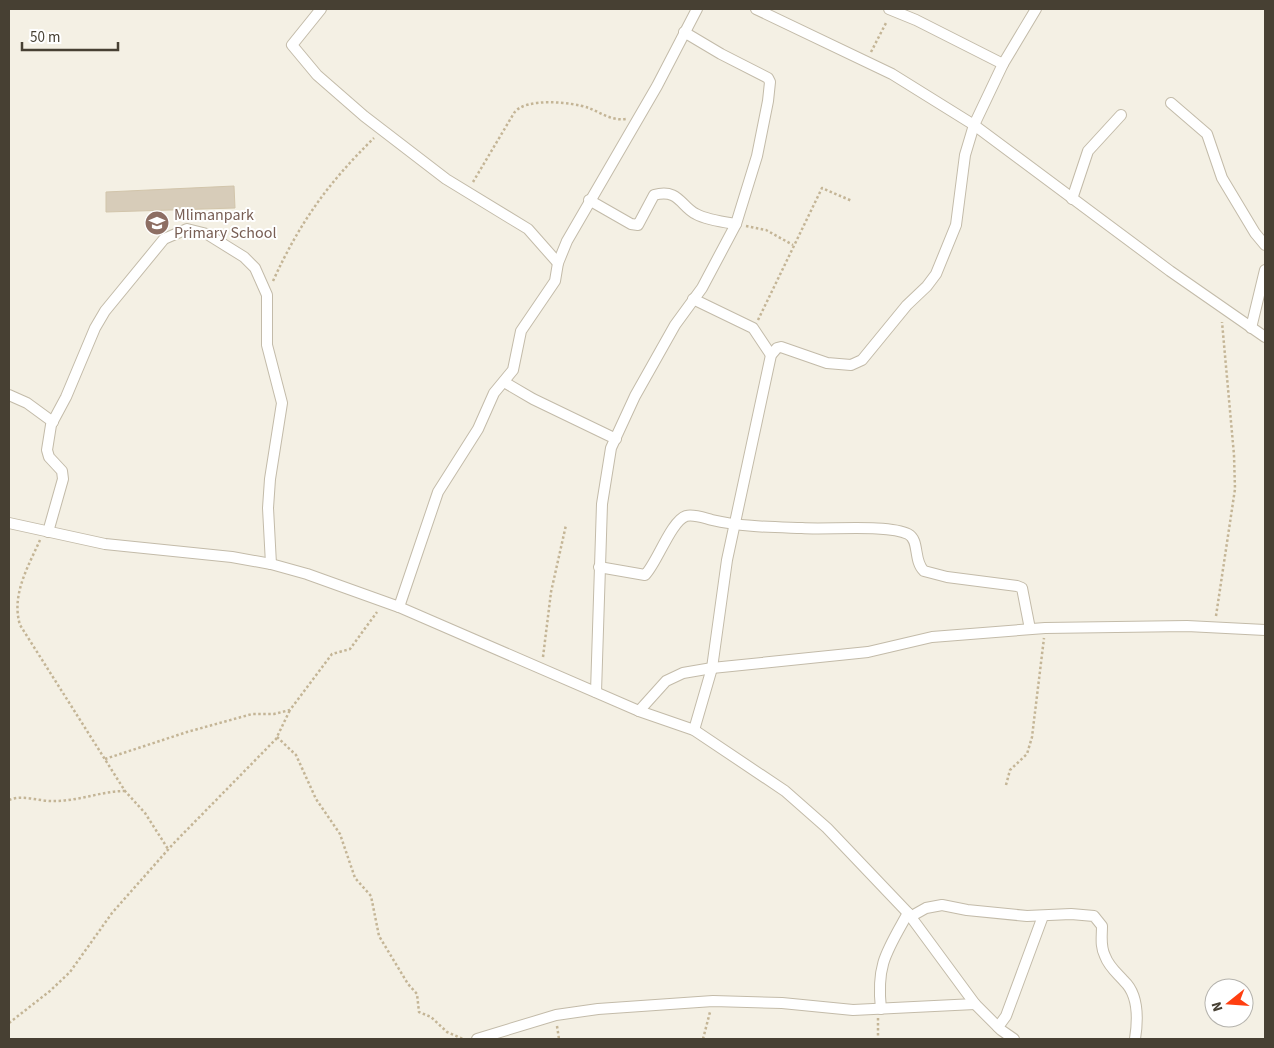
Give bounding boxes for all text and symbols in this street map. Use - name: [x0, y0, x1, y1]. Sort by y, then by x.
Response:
- scale bar: [22, 20, 119, 52]
- text: 50 m: [30, 27, 60, 48]
- place label: Mlimanpark Primary School: [174, 204, 276, 244]
- school or university icon: Mlimanpark Primary School: [144, 210, 170, 236]
- north arrow: [1204, 978, 1254, 1028]
- text: N: [1207, 999, 1228, 1014]

